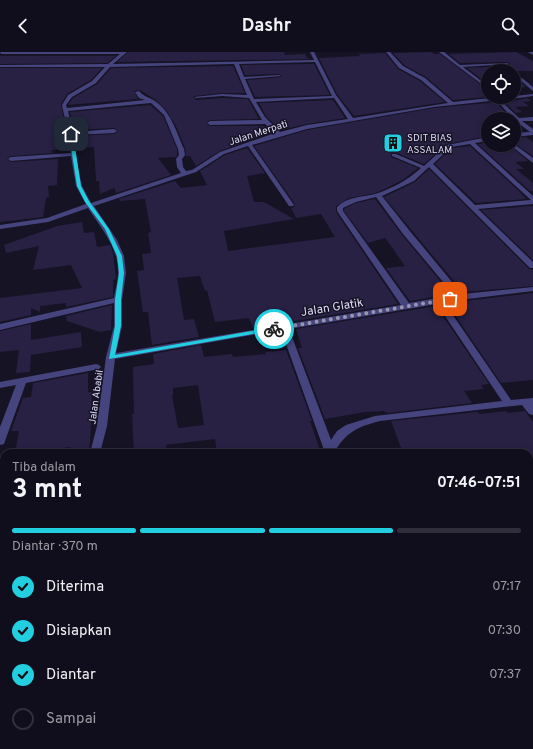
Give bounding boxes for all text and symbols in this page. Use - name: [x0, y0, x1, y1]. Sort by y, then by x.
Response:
- icon: back: [12, 15, 34, 37]
- text: Dashr: [242, 15, 291, 38]
- icon: search: [499, 15, 521, 37]
- map controls: [481, 64, 521, 152]
- button: locate: [481, 64, 521, 104]
- button: layers: [481, 112, 521, 152]
- pin: [54, 117, 88, 151]
- street label: Jalan Merpati: [227, 118, 290, 149]
- icon: home: [60, 123, 82, 145]
- building icon: SDIT BIAS ASSALAM: [382, 132, 404, 154]
- place label: SDIT BIAS ASSALAM: [407, 132, 452, 157]
- pin: [433, 282, 467, 316]
- icon: bag: [439, 288, 461, 310]
- street label: Jalan Glatik: [300, 295, 365, 321]
- courier: [254, 309, 294, 349]
- icon: bike: [263, 318, 285, 340]
- street label: Jalan Ababil: [86, 369, 107, 425]
- text: Tiba dalam: [12, 460, 76, 476]
- text: 3 mnt: [12, 474, 82, 507]
- text: 07:46–07:51: [437, 474, 521, 493]
- text: Diantar · 370 m: [12, 539, 98, 555]
- icon: check: [12, 576, 34, 598]
- text: Diterima: [46, 578, 104, 597]
- text: 07:17: [492, 579, 521, 595]
- icon: check: [12, 620, 34, 642]
- text: Disiapkan: [46, 622, 112, 641]
- text: 07:30: [488, 623, 521, 639]
- icon: check: [12, 664, 34, 686]
- text: Diantar: [46, 666, 96, 685]
- text: 07:37: [489, 667, 521, 683]
- text: Sampai: [46, 710, 96, 729]

